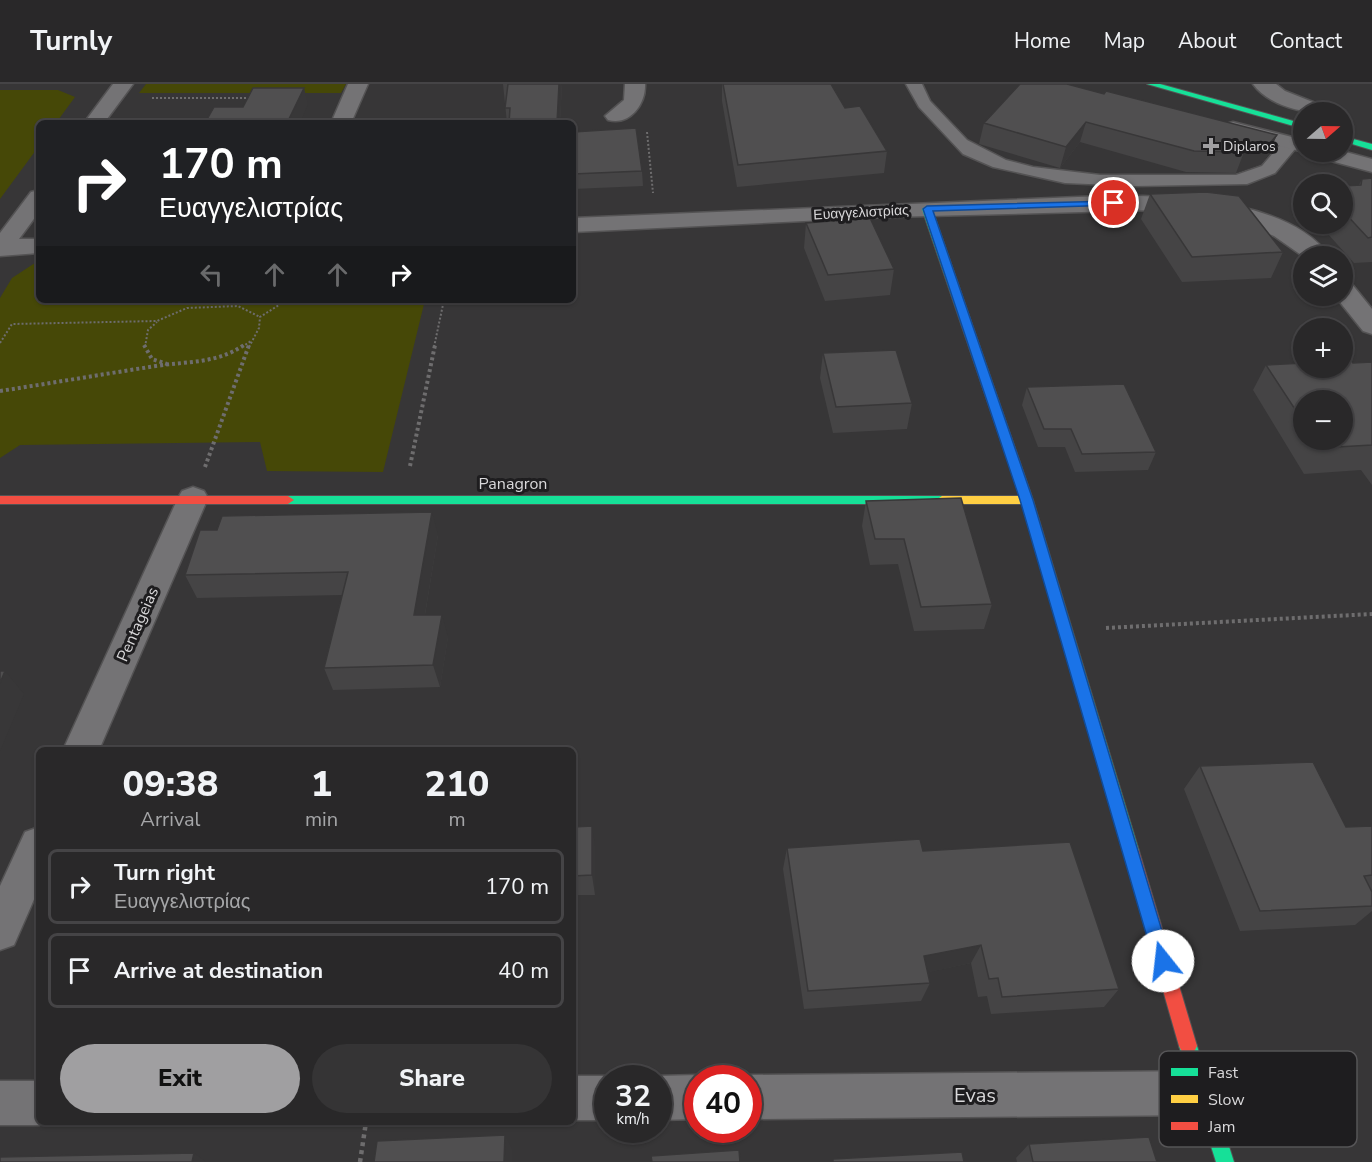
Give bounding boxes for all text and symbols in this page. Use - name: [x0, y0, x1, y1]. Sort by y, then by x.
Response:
- text: Turnly: [30, 22, 112, 60]
- text: Home: [1014, 27, 1071, 55]
- text: Map: [1104, 27, 1145, 55]
- text: About: [1178, 27, 1236, 55]
- text: Contact: [1269, 27, 1342, 55]
- north arrow: [1293, 102, 1353, 162]
- map controls: [1293, 102, 1353, 450]
- text: 170 m: [159, 136, 283, 193]
- place label: Diplaros: [1223, 137, 1276, 156]
- marker: Diplaros: [1204, 139, 1218, 153]
- icon: right: [60, 144, 138, 222]
- button: search: [1293, 174, 1353, 234]
- pin: [1088, 177, 1139, 228]
- icon: arrive: [1097, 186, 1130, 219]
- text: Ευαγγελιστρίας: [159, 190, 343, 227]
- street label: Ευαγγελιστρίας: [813, 200, 909, 224]
- button: layers: [1293, 246, 1353, 306]
- icon: left: [195, 258, 228, 291]
- icon: ahead: [258, 258, 291, 291]
- icon: ahead: [321, 258, 354, 291]
- icon: right: [384, 258, 417, 291]
- button: +: [1293, 318, 1353, 378]
- button: −: [1293, 390, 1353, 450]
- street label: Panagron: [479, 473, 547, 495]
- street label: Pentageias: [112, 584, 164, 665]
- text: 09:38: [123, 760, 218, 809]
- text: 1: [311, 760, 332, 809]
- text: 210: [425, 760, 489, 809]
- text: Arrival: [140, 806, 201, 833]
- text: min: [305, 806, 338, 833]
- text: m: [448, 806, 466, 833]
- text: Turn right: [114, 858, 215, 888]
- icon: right: [63, 870, 96, 903]
- text: 170 m: [485, 872, 549, 902]
- text: Ευαγγελιστρίας: [114, 888, 250, 915]
- position arrow: [1131, 929, 1195, 993]
- icon: arrive: [63, 954, 96, 987]
- text: Arrive at destination: [114, 956, 323, 986]
- text: 40 m: [498, 956, 549, 986]
- button: Exit: [60, 1044, 300, 1113]
- button: Share: [312, 1044, 552, 1113]
- legend: [1159, 1051, 1357, 1147]
- text: Fast: [1208, 1062, 1239, 1084]
- speed limit sign: 40: [684, 1065, 762, 1143]
- text: 32: [615, 1076, 651, 1117]
- street label: Evas: [954, 1082, 996, 1109]
- text: Slow: [1208, 1089, 1245, 1111]
- text: km/h: [616, 1109, 650, 1129]
- text: Jam: [1207, 1116, 1235, 1138]

